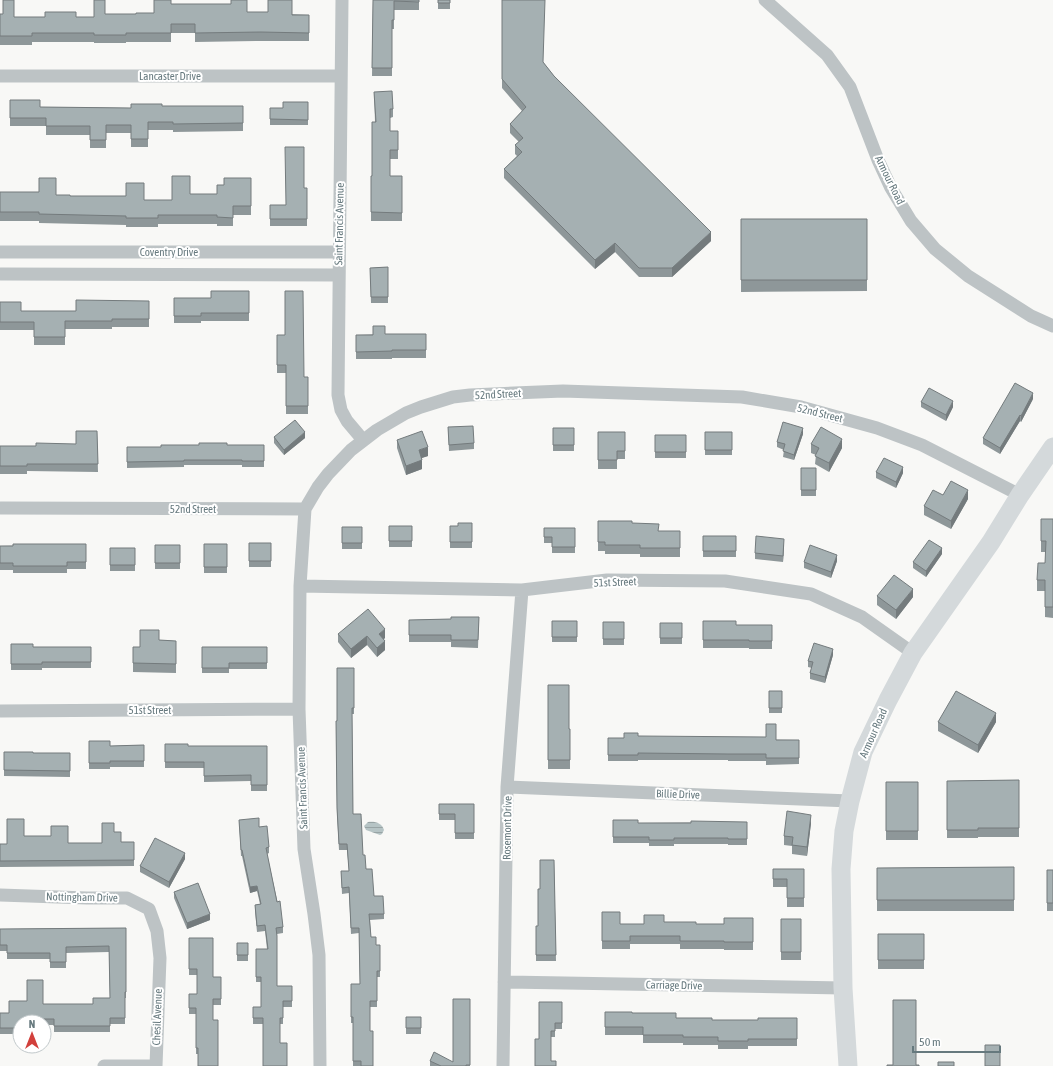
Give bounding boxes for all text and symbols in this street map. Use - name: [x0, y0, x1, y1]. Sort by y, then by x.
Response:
- street label: Lancaster Drive: [139, 70, 201, 82]
- street label: Armour Road: [873, 154, 907, 206]
- street label: Saint Francis Avenue: [332, 183, 346, 265]
- street label: Coventry Drive: [140, 246, 198, 258]
- street label: 52nd Street: [474, 387, 522, 401]
- street label: 52nd Street: [796, 402, 844, 424]
- street label: 52nd Street: [170, 503, 216, 515]
- street label: 51st Street: [593, 575, 637, 589]
- street label: 51st Street: [128, 704, 172, 716]
- street label: Armour Road: [857, 706, 889, 760]
- street label: Saint Francis Avenue: [295, 747, 309, 829]
- street label: Billie Drive: [656, 787, 700, 801]
- street label: Rosemont Drive: [500, 796, 514, 860]
- street label: Nottingham Drive: [46, 890, 118, 904]
- street label: Carriage Drive: [646, 979, 702, 991]
- street label: Chesil Avenue: [150, 989, 164, 1045]
- north arrow: [12, 1014, 52, 1054]
- text: N: [29, 1018, 35, 1030]
- scale bar: [913, 1028, 1000, 1054]
- text: 50 m: [919, 1035, 941, 1049]

